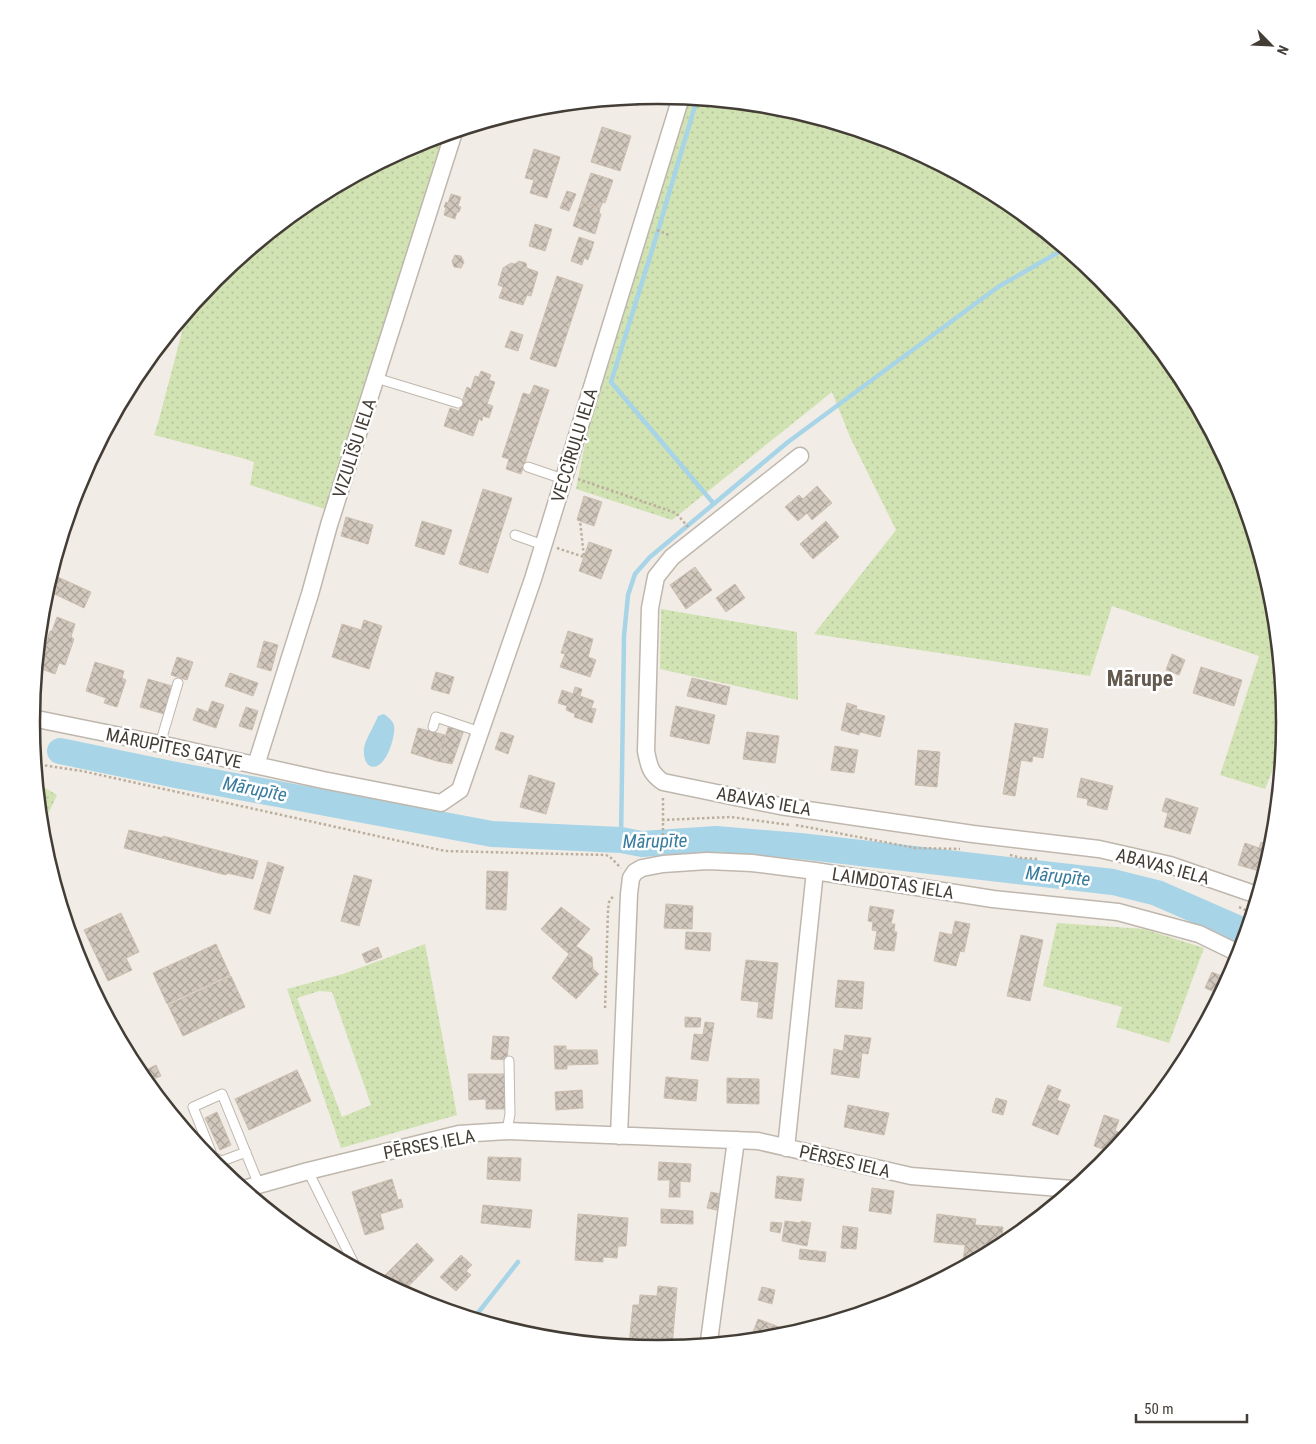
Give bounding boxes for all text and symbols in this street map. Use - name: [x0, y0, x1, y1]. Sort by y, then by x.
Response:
- north arrow: [1246, 20, 1296, 70]
- text: N: [1274, 43, 1292, 57]
- street label: VECCĪRUĻU IELA: [547, 385, 602, 505]
- street label: VIZULĪŠU IELA: [328, 395, 380, 500]
- district label: Mārupe: [1107, 666, 1173, 691]
- street label: MĀRUPĪTES GATVE: [104, 723, 244, 773]
- water label: Mārupīte: [221, 772, 289, 806]
- street label: ABAVAS IELA: [715, 782, 814, 820]
- water label: Mārupīte: [622, 829, 688, 853]
- street label: ABAVAS IELA: [1114, 843, 1213, 889]
- water label: Mārupīte: [1025, 861, 1091, 891]
- street label: LAIMDOTAS IELA: [831, 863, 956, 903]
- street label: PĒRSES IELA: [381, 1125, 477, 1163]
- street label: PĒRSES IELA: [797, 1140, 893, 1182]
- scale bar: [1136, 1392, 1247, 1424]
- text: 50 m: [1144, 1400, 1174, 1418]

